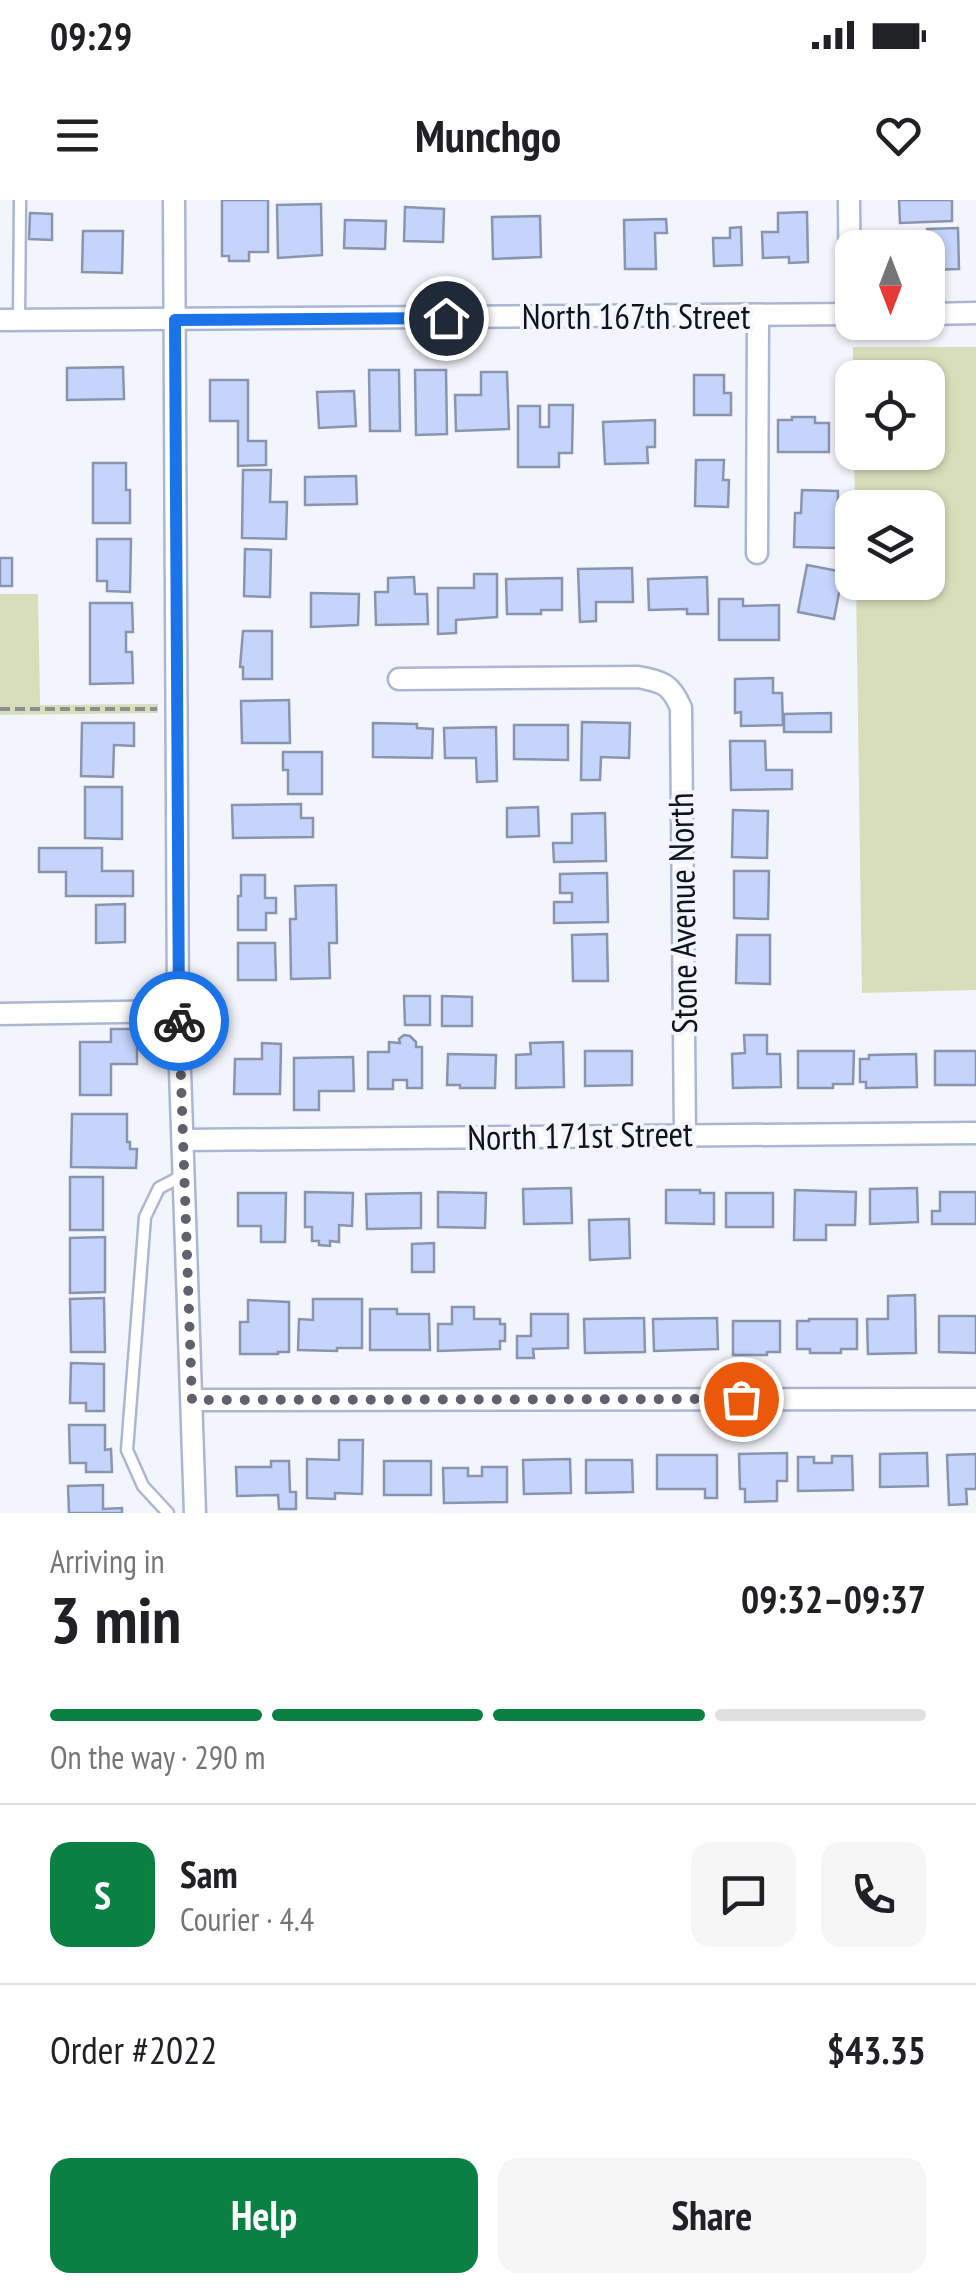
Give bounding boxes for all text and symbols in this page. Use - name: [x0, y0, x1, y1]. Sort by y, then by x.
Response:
- text: 09:29: [50, 11, 132, 60]
- text: Munchgo: [415, 106, 561, 164]
- icon: menu: [50, 108, 105, 163]
- icon: heart: [871, 108, 926, 163]
- north arrow: [835, 230, 945, 340]
- map controls: [835, 230, 945, 600]
- pin: [404, 276, 489, 361]
- icon: home: [419, 291, 474, 346]
- street label: North 167th Street: [522, 293, 751, 339]
- button: locate: [835, 360, 945, 470]
- button: layers: [835, 490, 945, 600]
- street label: Stone Avenue North: [657, 792, 707, 1034]
- courier: [129, 971, 229, 1071]
- icon: bike: [152, 994, 207, 1049]
- street label: North 171st Street: [467, 1110, 693, 1160]
- pin: [699, 1357, 784, 1442]
- icon: bag: [714, 1372, 769, 1427]
- text: Arriving in: [50, 1540, 165, 1582]
- text: 09:32–09:37: [741, 1574, 926, 1623]
- text: 3 min: [50, 1577, 181, 1661]
- text: On the way · 290 m: [50, 1736, 265, 1778]
- button: chat: [691, 1842, 796, 1947]
- button: phone: [821, 1842, 926, 1947]
- text: Sam: [180, 1849, 238, 1898]
- text: S: [94, 1870, 111, 1919]
- text: Courier · 4.4: [180, 1898, 314, 1940]
- text: Order #2022: [50, 2025, 217, 2074]
- text: $43.35: [827, 2025, 926, 2074]
- button: Help: [50, 2158, 478, 2273]
- button: Share: [498, 2158, 926, 2273]

